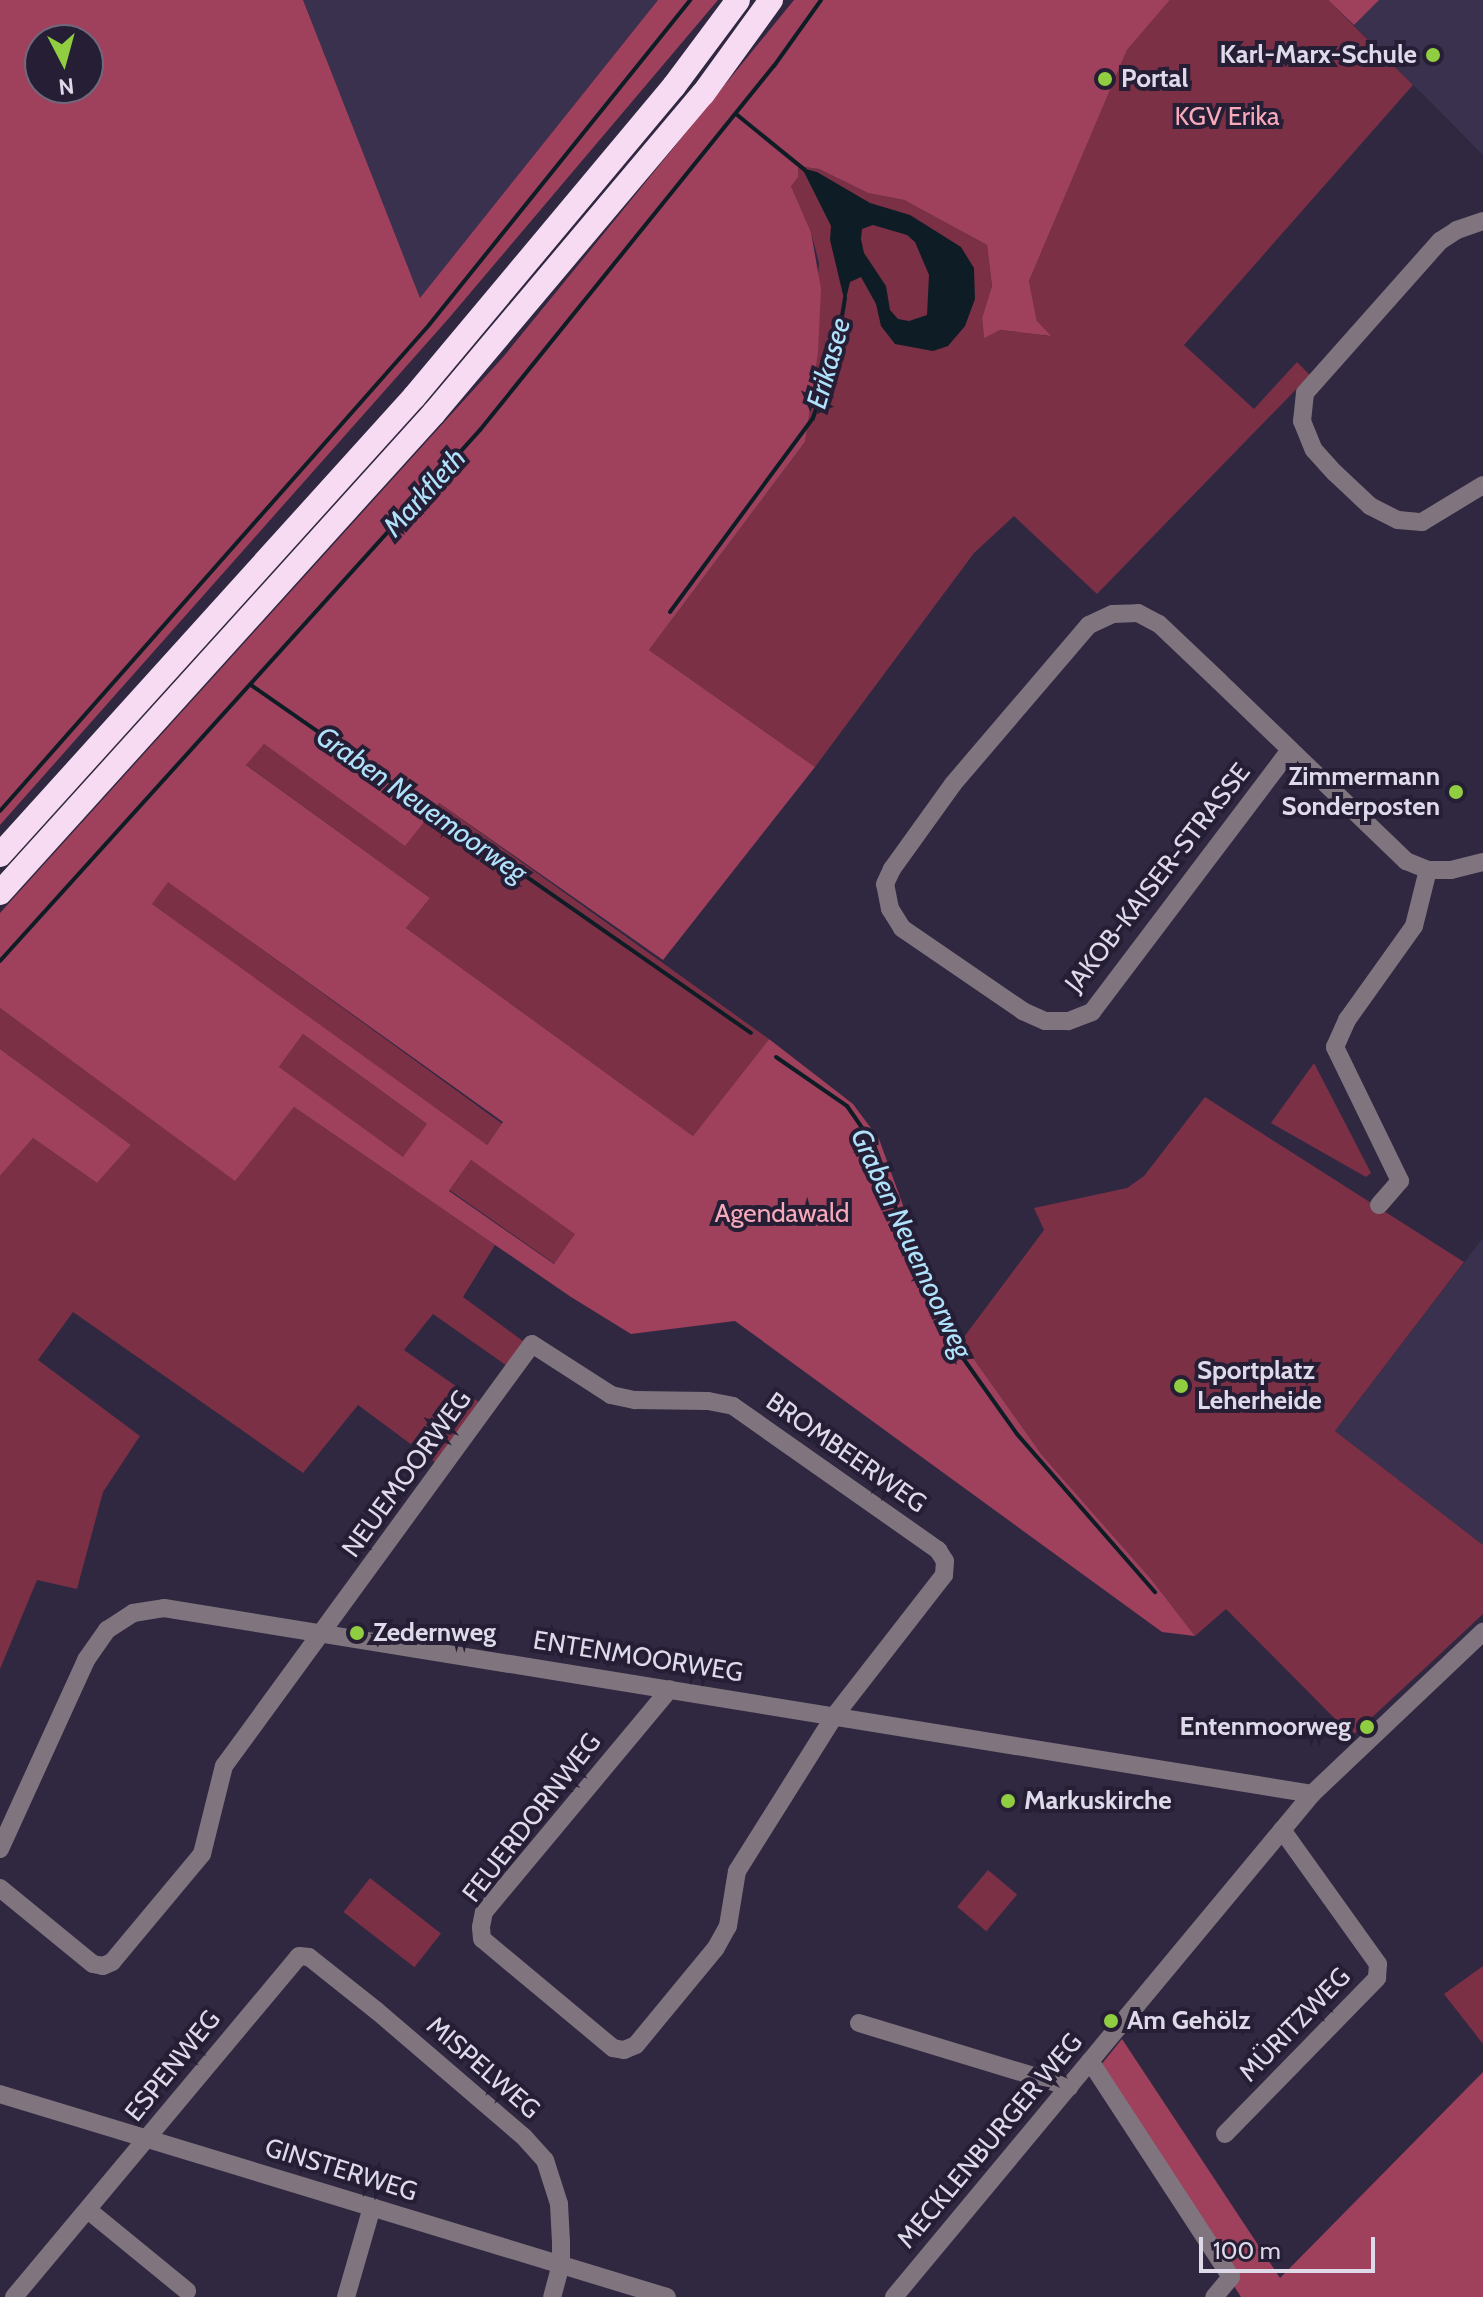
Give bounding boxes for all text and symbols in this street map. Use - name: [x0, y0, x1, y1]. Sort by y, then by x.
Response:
- north arrow: [24, 24, 104, 104]
- place label: Karl-Marx-Schule: [1220, 39, 1417, 71]
- marker: Karl-Marx-Schule: [1424, 46, 1442, 64]
- place label: Portal: [1121, 63, 1188, 95]
- marker: Portal: [1096, 70, 1114, 88]
- text: N: [57, 72, 76, 101]
- park label: KGV Erika: [1174, 101, 1280, 133]
- water label: Erikasee: [799, 314, 857, 412]
- water label: Markfleth: [376, 441, 472, 543]
- water label: Graben Neuemoorweg: [310, 719, 534, 889]
- street label: JAKOB-KAISER-STRASSE: [1059, 757, 1257, 999]
- place label: Zimmermann Sonderposten: [1282, 761, 1440, 822]
- marker: Zimmermann Sonderposten: [1447, 783, 1465, 801]
- water label: Graben Neuemoorweg: [844, 1123, 980, 1363]
- park label: Agendawald: [715, 1198, 849, 1230]
- place label: Sportplatz Leherheide: [1197, 1355, 1322, 1416]
- marker: Sportplatz Leherheide: [1172, 1377, 1190, 1395]
- street label: NEUEMOORWEG: [336, 1384, 478, 1564]
- street label: BROMBEERWEG: [760, 1386, 932, 1520]
- place label: Zedernweg: [373, 1617, 496, 1649]
- marker: Zedernweg: [348, 1624, 366, 1642]
- street label: ENTENMOORWEG: [531, 1625, 745, 1689]
- place label: Entenmoorweg: [1180, 1711, 1351, 1743]
- marker: Entenmoorweg: [1358, 1718, 1376, 1736]
- street label: FEUERDORNWEG: [456, 1727, 608, 1909]
- place label: Markuskirche: [1024, 1785, 1172, 1817]
- marker: Markuskirche: [999, 1792, 1017, 1810]
- street label: MÜRITZWEG: [1233, 1962, 1357, 2088]
- street label: ESPENWEG: [119, 2004, 227, 2128]
- place label: Am Gehölz: [1127, 2005, 1250, 2037]
- street label: MISPELWEG: [420, 2010, 546, 2126]
- marker: Am Gehölz: [1102, 2012, 1120, 2030]
- street label: MECKLENBURGER WEG: [891, 2027, 1089, 2255]
- street label: GINSTERWEG: [261, 2132, 421, 2208]
- scale bar: [1203, 2221, 1379, 2271]
- text: 100 m: [1213, 2236, 1281, 2265]

